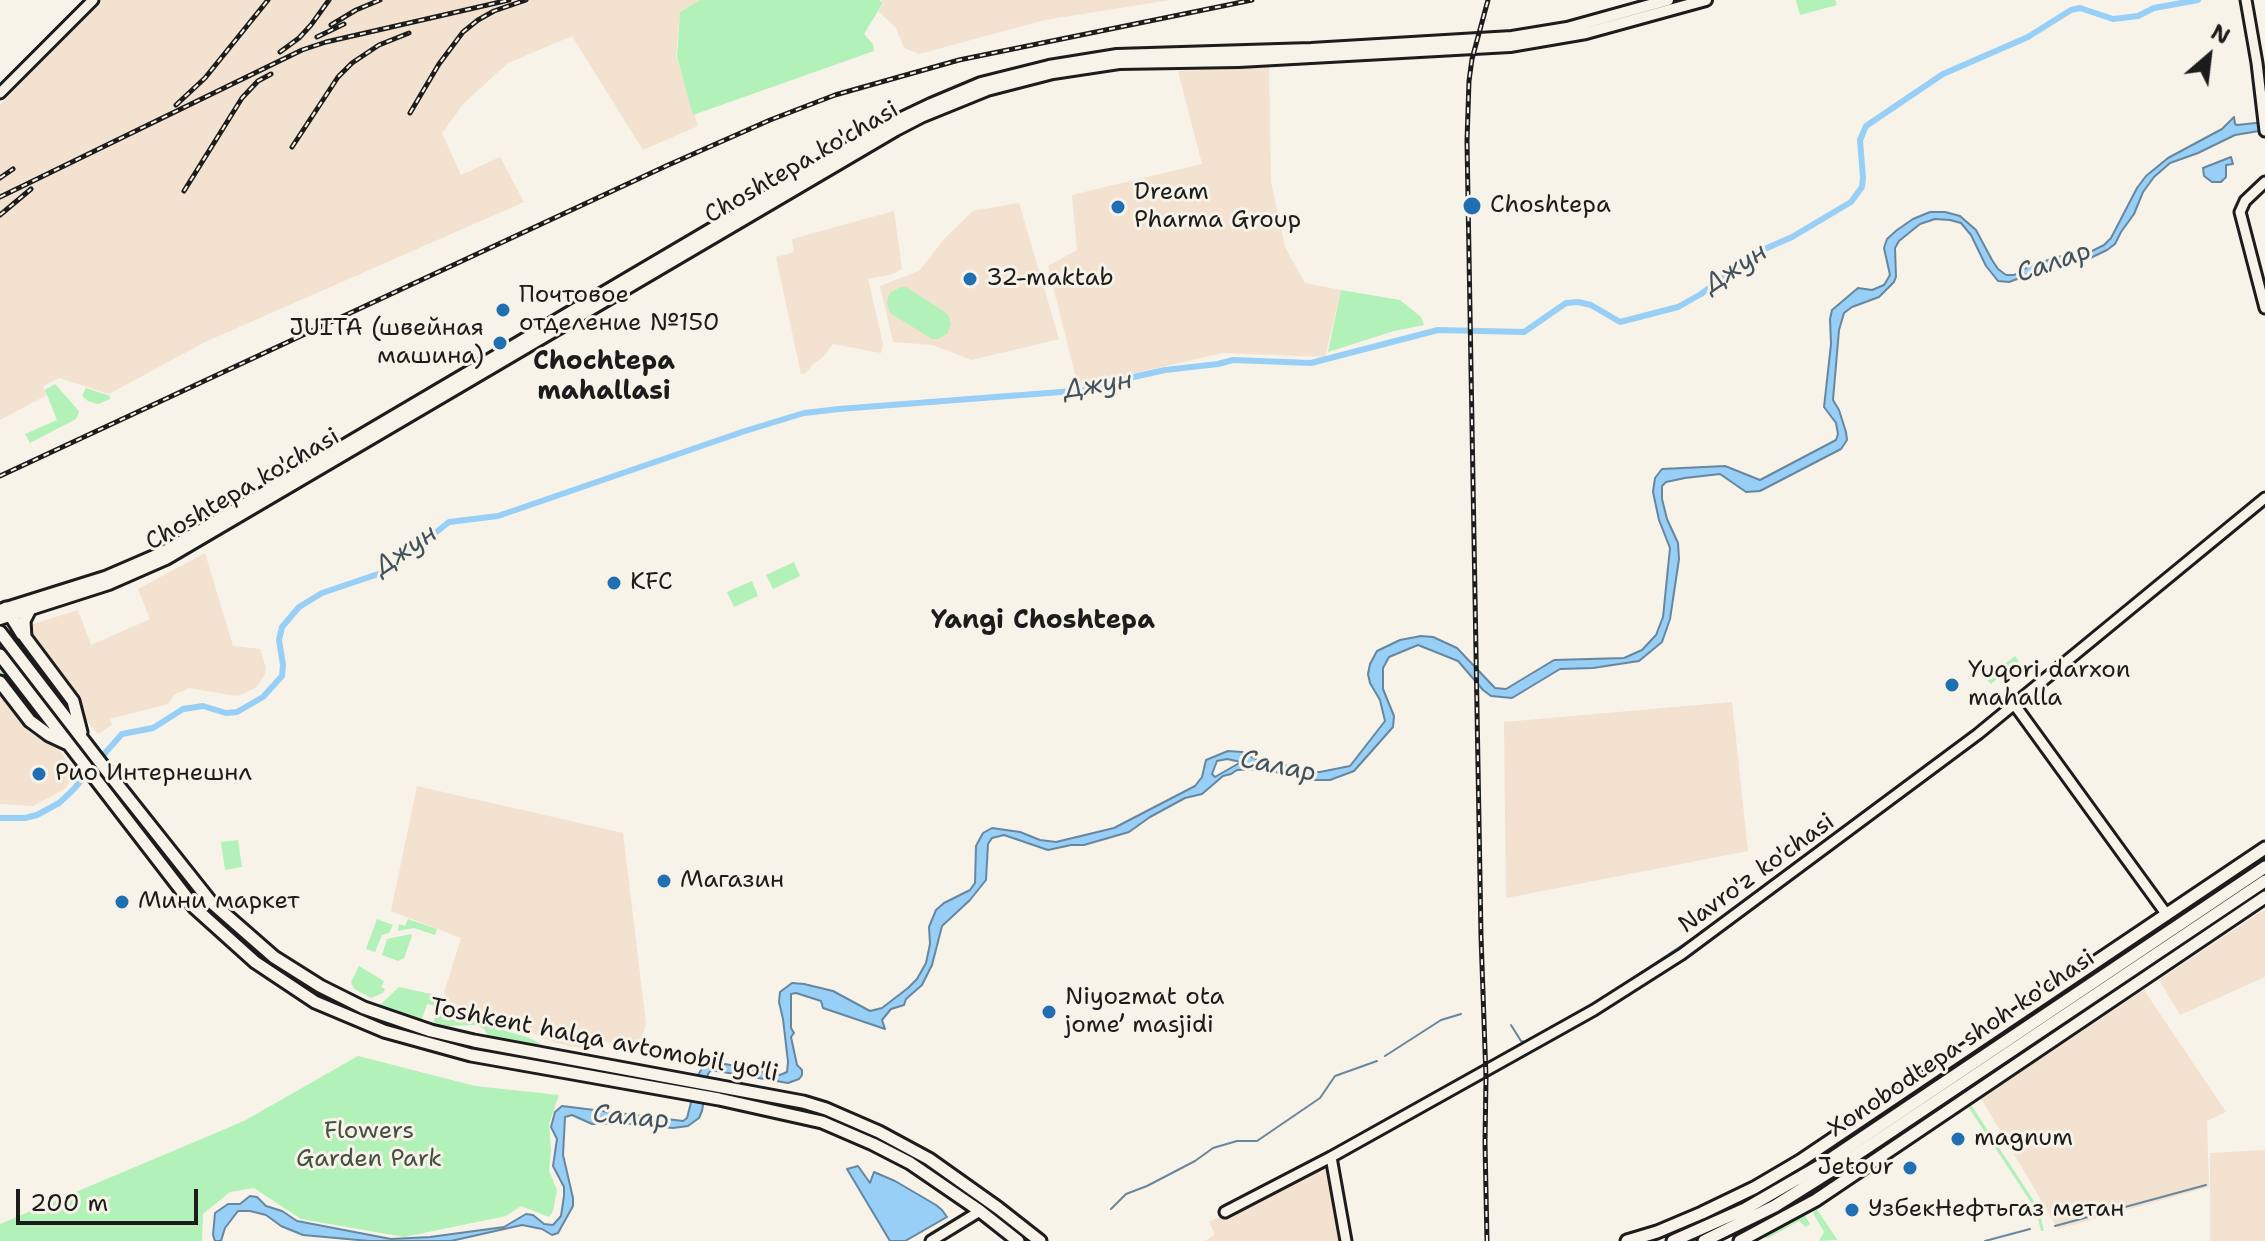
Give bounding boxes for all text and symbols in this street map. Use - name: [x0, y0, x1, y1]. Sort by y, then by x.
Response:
- north arrow: [2169, 16, 2249, 96]
- text: N: [2206, 17, 2235, 51]
- street label: Choshtepa ko'chasi: [700, 96, 904, 230]
- place label: Dream Pharma Group: [1134, 179, 1301, 235]
- place label: Choshtepa: [1490, 192, 1611, 220]
- marker: Choshtepa: [1461, 195, 1483, 217]
- marker: Dream Pharma Group: [1109, 198, 1127, 216]
- water label: Салар: [2013, 236, 2095, 290]
- water label: Джун: [1699, 237, 1773, 301]
- place label: 32-maktab: [986, 265, 1114, 293]
- marker: 32-maktab: [961, 270, 979, 288]
- place label: Почтовое отделение №150: [519, 282, 720, 338]
- marker: Почтовое отделение №150: [494, 301, 512, 319]
- place label: JUITA (швейная машина): [289, 315, 484, 371]
- marker: JUITA (швейная машина): [491, 334, 509, 352]
- district label: Chochtepa mahallasi: [533, 346, 675, 408]
- water label: Джун: [1061, 365, 1135, 407]
- street label: Choshtepa ko'chasi: [141, 423, 345, 557]
- water label: Джун: [369, 519, 443, 583]
- place label: KFC: [630, 569, 673, 597]
- marker: KFC: [605, 574, 623, 592]
- district label: Yangi Choshtepa: [931, 605, 1155, 637]
- place label: Yuqori darxon mahalla: [1968, 657, 2131, 713]
- marker: Yuqori darxon mahalla: [1943, 676, 1961, 694]
- water label: Салар: [1237, 744, 1319, 790]
- place label: Рио Интернешнл: [55, 760, 252, 788]
- marker: Рио Интернешнл: [30, 765, 48, 783]
- street label: Navro'z ko'chasi: [1673, 808, 1841, 940]
- place label: Магазин: [680, 867, 784, 895]
- marker: Магазин: [655, 872, 673, 890]
- place label: Мини маркет: [138, 888, 300, 916]
- marker: Мини маркет: [113, 893, 131, 911]
- street label: Xonobodtepa shoh ko'chasi: [1823, 944, 2101, 1144]
- place label: Niyozmat ota jome’ masjidi: [1065, 984, 1224, 1040]
- street label: Toshkent halqa avtomobil yo'li: [427, 993, 781, 1089]
- marker: Niyozmat ota jome’ masjidi: [1040, 1003, 1058, 1021]
- water label: Салар: [591, 1099, 671, 1137]
- park label: Flowers Garden Park: [296, 1118, 442, 1174]
- place label: magnum: [1974, 1125, 2073, 1153]
- marker: magnum: [1949, 1130, 1967, 1148]
- place label: Jetour: [1817, 1154, 1894, 1182]
- marker: Jetour: [1901, 1159, 1919, 1177]
- scale bar: [20, 1173, 202, 1223]
- text: 200 m: [30, 1187, 108, 1219]
- place label: УзбекНефтьгаз метан: [1868, 1196, 2124, 1224]
- marker: УзбекНефтьгаз метан: [1843, 1201, 1861, 1219]

